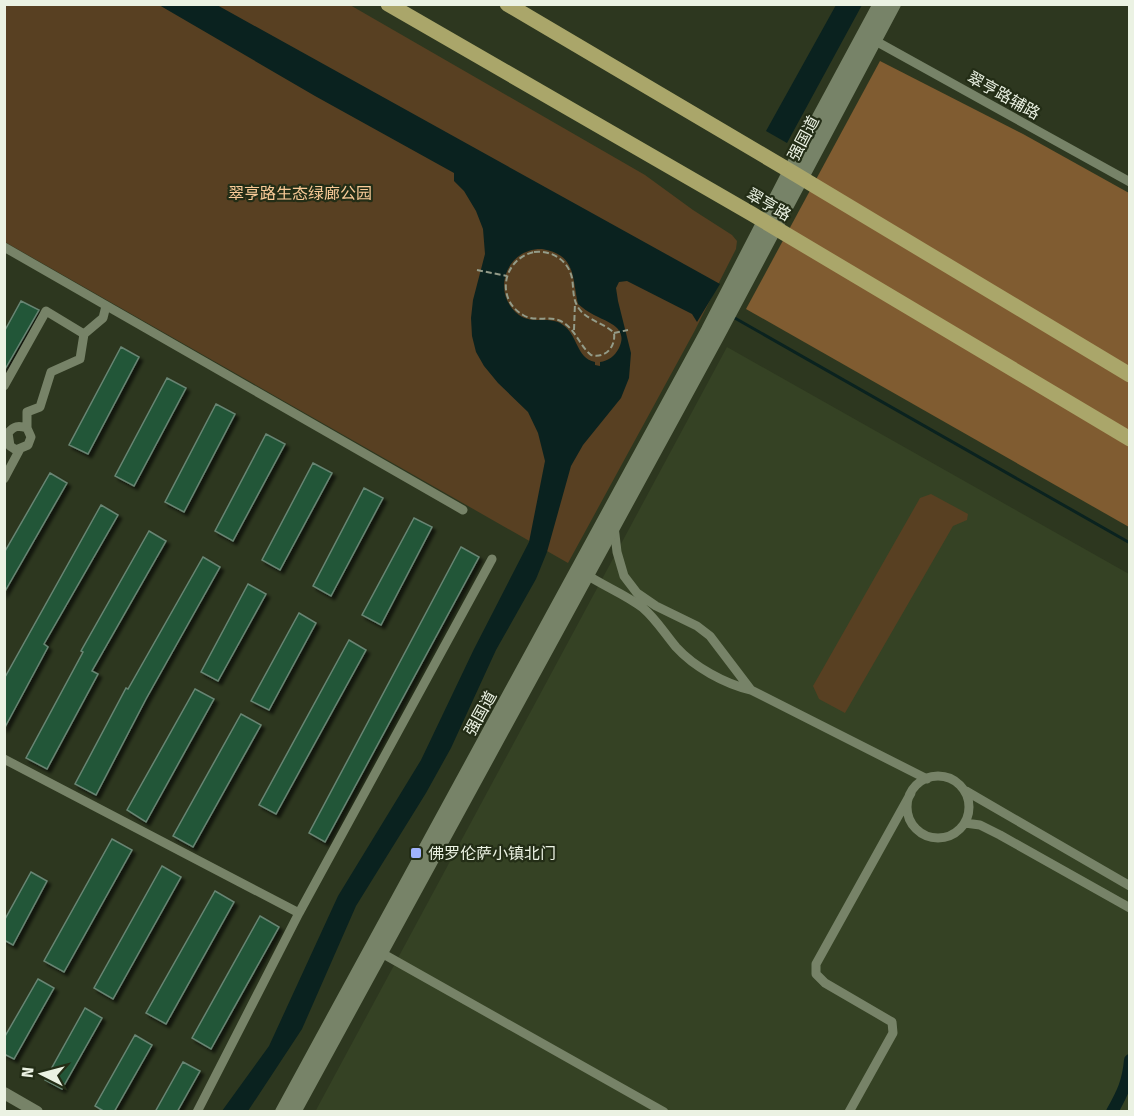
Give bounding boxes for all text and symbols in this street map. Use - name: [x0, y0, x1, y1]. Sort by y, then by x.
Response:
- street label: 翠亨路辅路: [964, 68, 1043, 123]
- street label: 强国道: [784, 113, 823, 164]
- park label: 翠亨路生态绿廊公园: [228, 184, 372, 203]
- street label: 翠亨路: [743, 184, 794, 225]
- street label: 强国道: [460, 688, 500, 739]
- place label: 佛罗伦萨小镇北门: [428, 844, 556, 863]
- marker: 佛罗伦萨小镇北门: [409, 846, 423, 860]
- north arrow: [12, 1044, 72, 1104]
- text: N: [18, 1066, 38, 1079]

